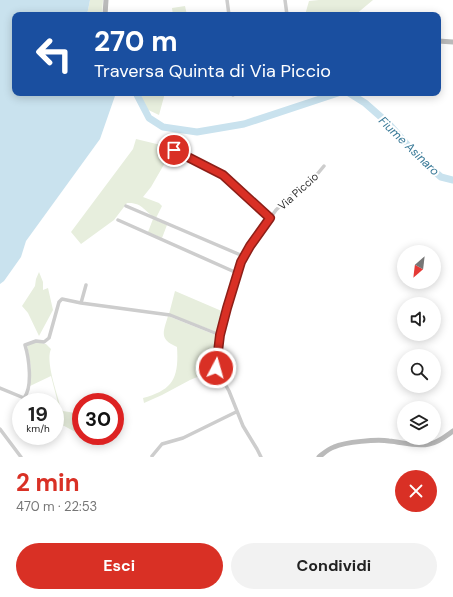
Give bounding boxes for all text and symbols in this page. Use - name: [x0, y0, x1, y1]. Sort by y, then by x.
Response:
- text: 270 m: [94, 23, 177, 60]
- icon: left: [28, 28, 80, 80]
- text: Traversa Quinta di Via Piccio: [94, 59, 331, 83]
- water label: Fiume Asinaro: [375, 113, 443, 179]
- pin: [157, 133, 191, 167]
- icon: arrive: [163, 139, 185, 161]
- street label: Via Piccio: [275, 169, 321, 213]
- north arrow: [397, 245, 441, 289]
- map controls: [397, 245, 441, 445]
- button: sound: [397, 297, 441, 341]
- position arrow: [195, 347, 237, 389]
- button: search: [397, 349, 441, 393]
- speed limit sign: 30: [72, 393, 124, 445]
- text: 19: [28, 401, 48, 427]
- button: layers: [397, 401, 441, 445]
- text: km/h: [26, 422, 50, 435]
- text: 2 min: [16, 467, 79, 498]
- button: close: [395, 470, 437, 512]
- text: 470 m · 22:53: [16, 498, 97, 515]
- button: Esci: [16, 543, 223, 589]
- button: Condividi: [231, 543, 437, 589]

